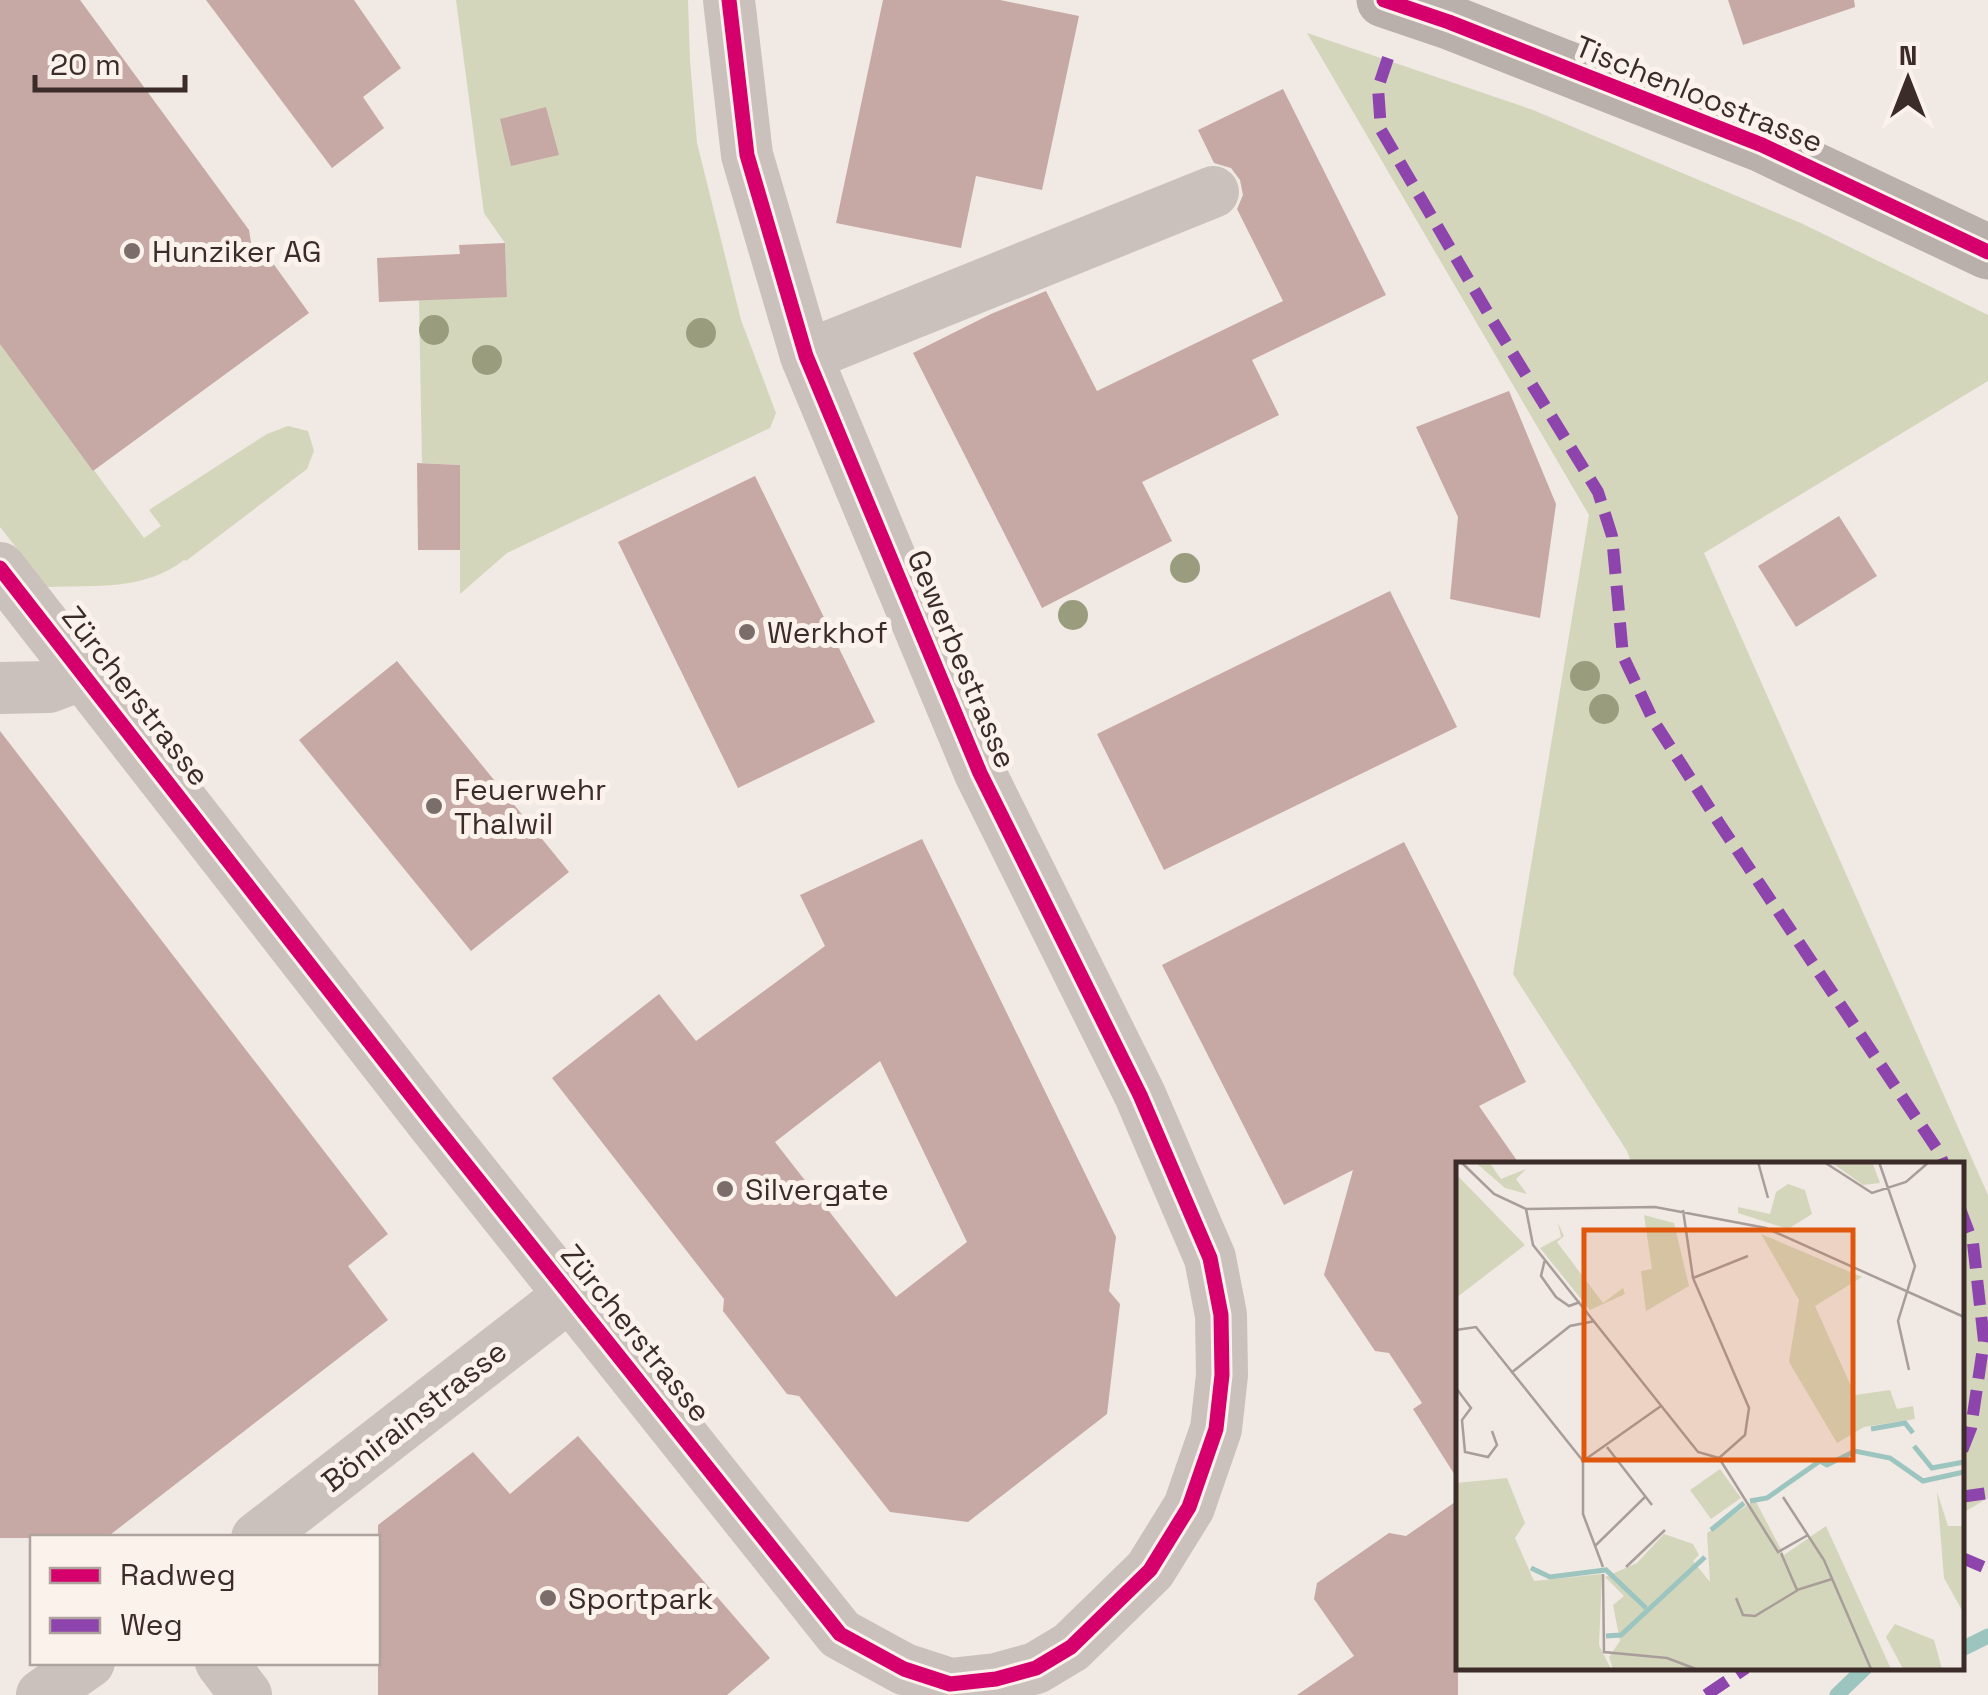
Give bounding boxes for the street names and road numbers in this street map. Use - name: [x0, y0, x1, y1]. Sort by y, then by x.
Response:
- street label: Tischenloostrasse: [1569, 26, 1829, 162]
- street label: Gewerbestrasse: [898, 544, 1026, 774]
- street label: Zürcherstrasse: [54, 598, 218, 794]
- street label: Zürcherstrasse: [552, 1236, 720, 1430]
- street label: Bönirainstrasse: [314, 1332, 514, 1500]

